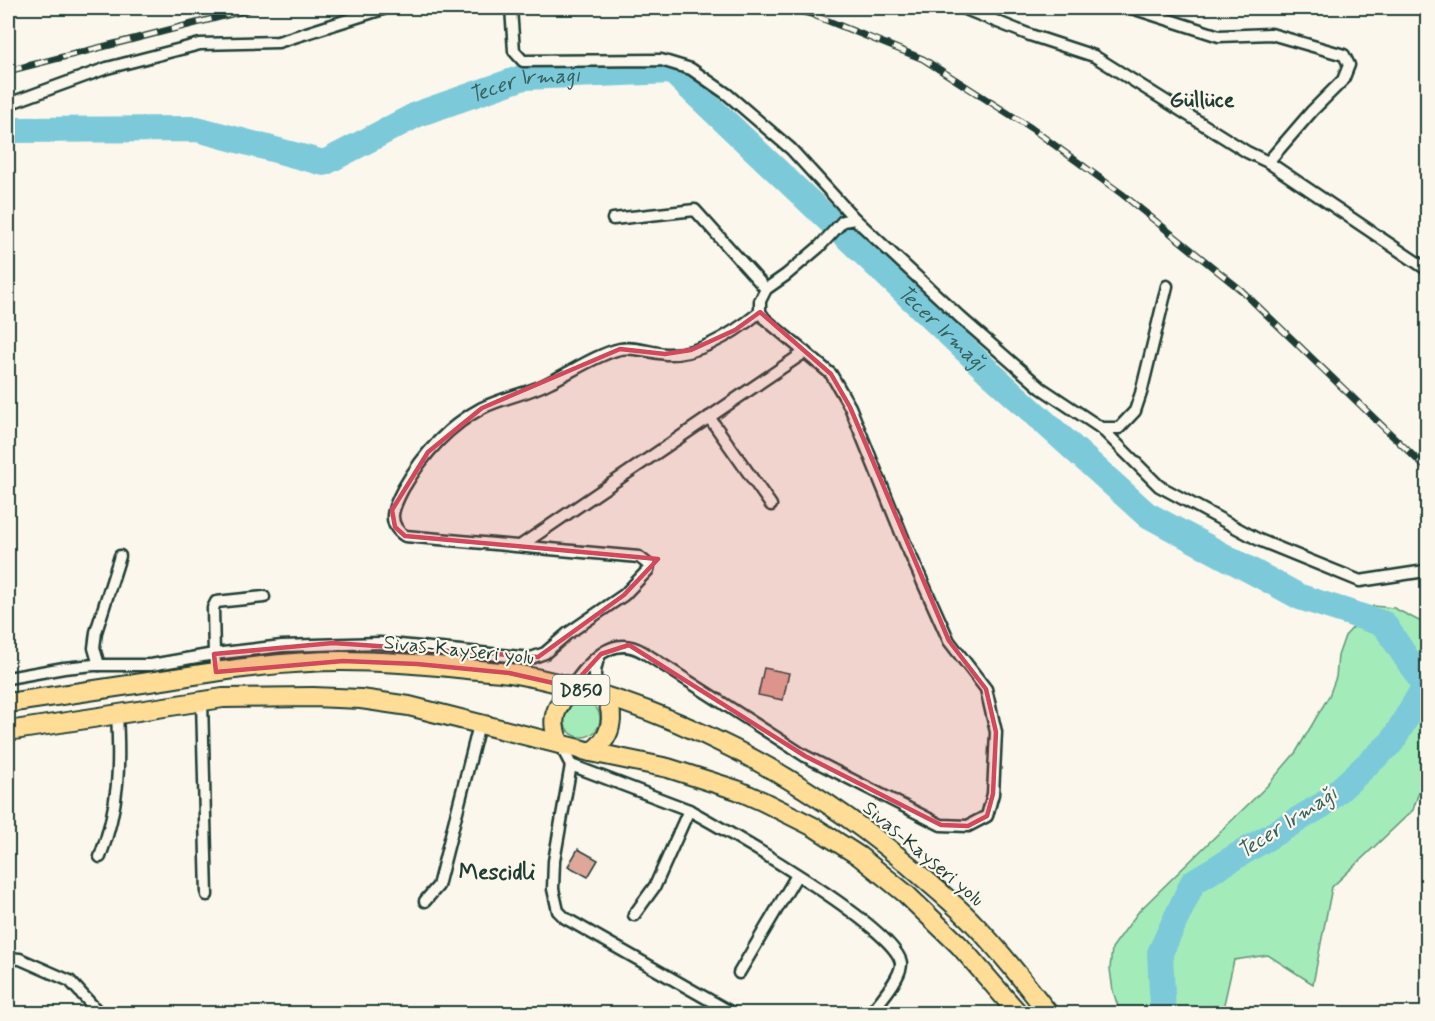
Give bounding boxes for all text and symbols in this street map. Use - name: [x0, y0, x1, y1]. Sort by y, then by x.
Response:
- water label: Tecer Irmağı: [465, 62, 581, 110]
- district label: Güllüce: [1170, 87, 1235, 115]
- water label: Tecer Irmağı: [891, 279, 993, 378]
- street label: Sivas-Kayseri yolu: [382, 629, 535, 672]
- road number: D850: [552, 675, 610, 705]
- water label: Tecer Irmağı: [1232, 780, 1343, 866]
- street label: Sivas-Kayseri yolu: [857, 795, 990, 913]
- district label: Mescidli: [459, 859, 535, 887]

